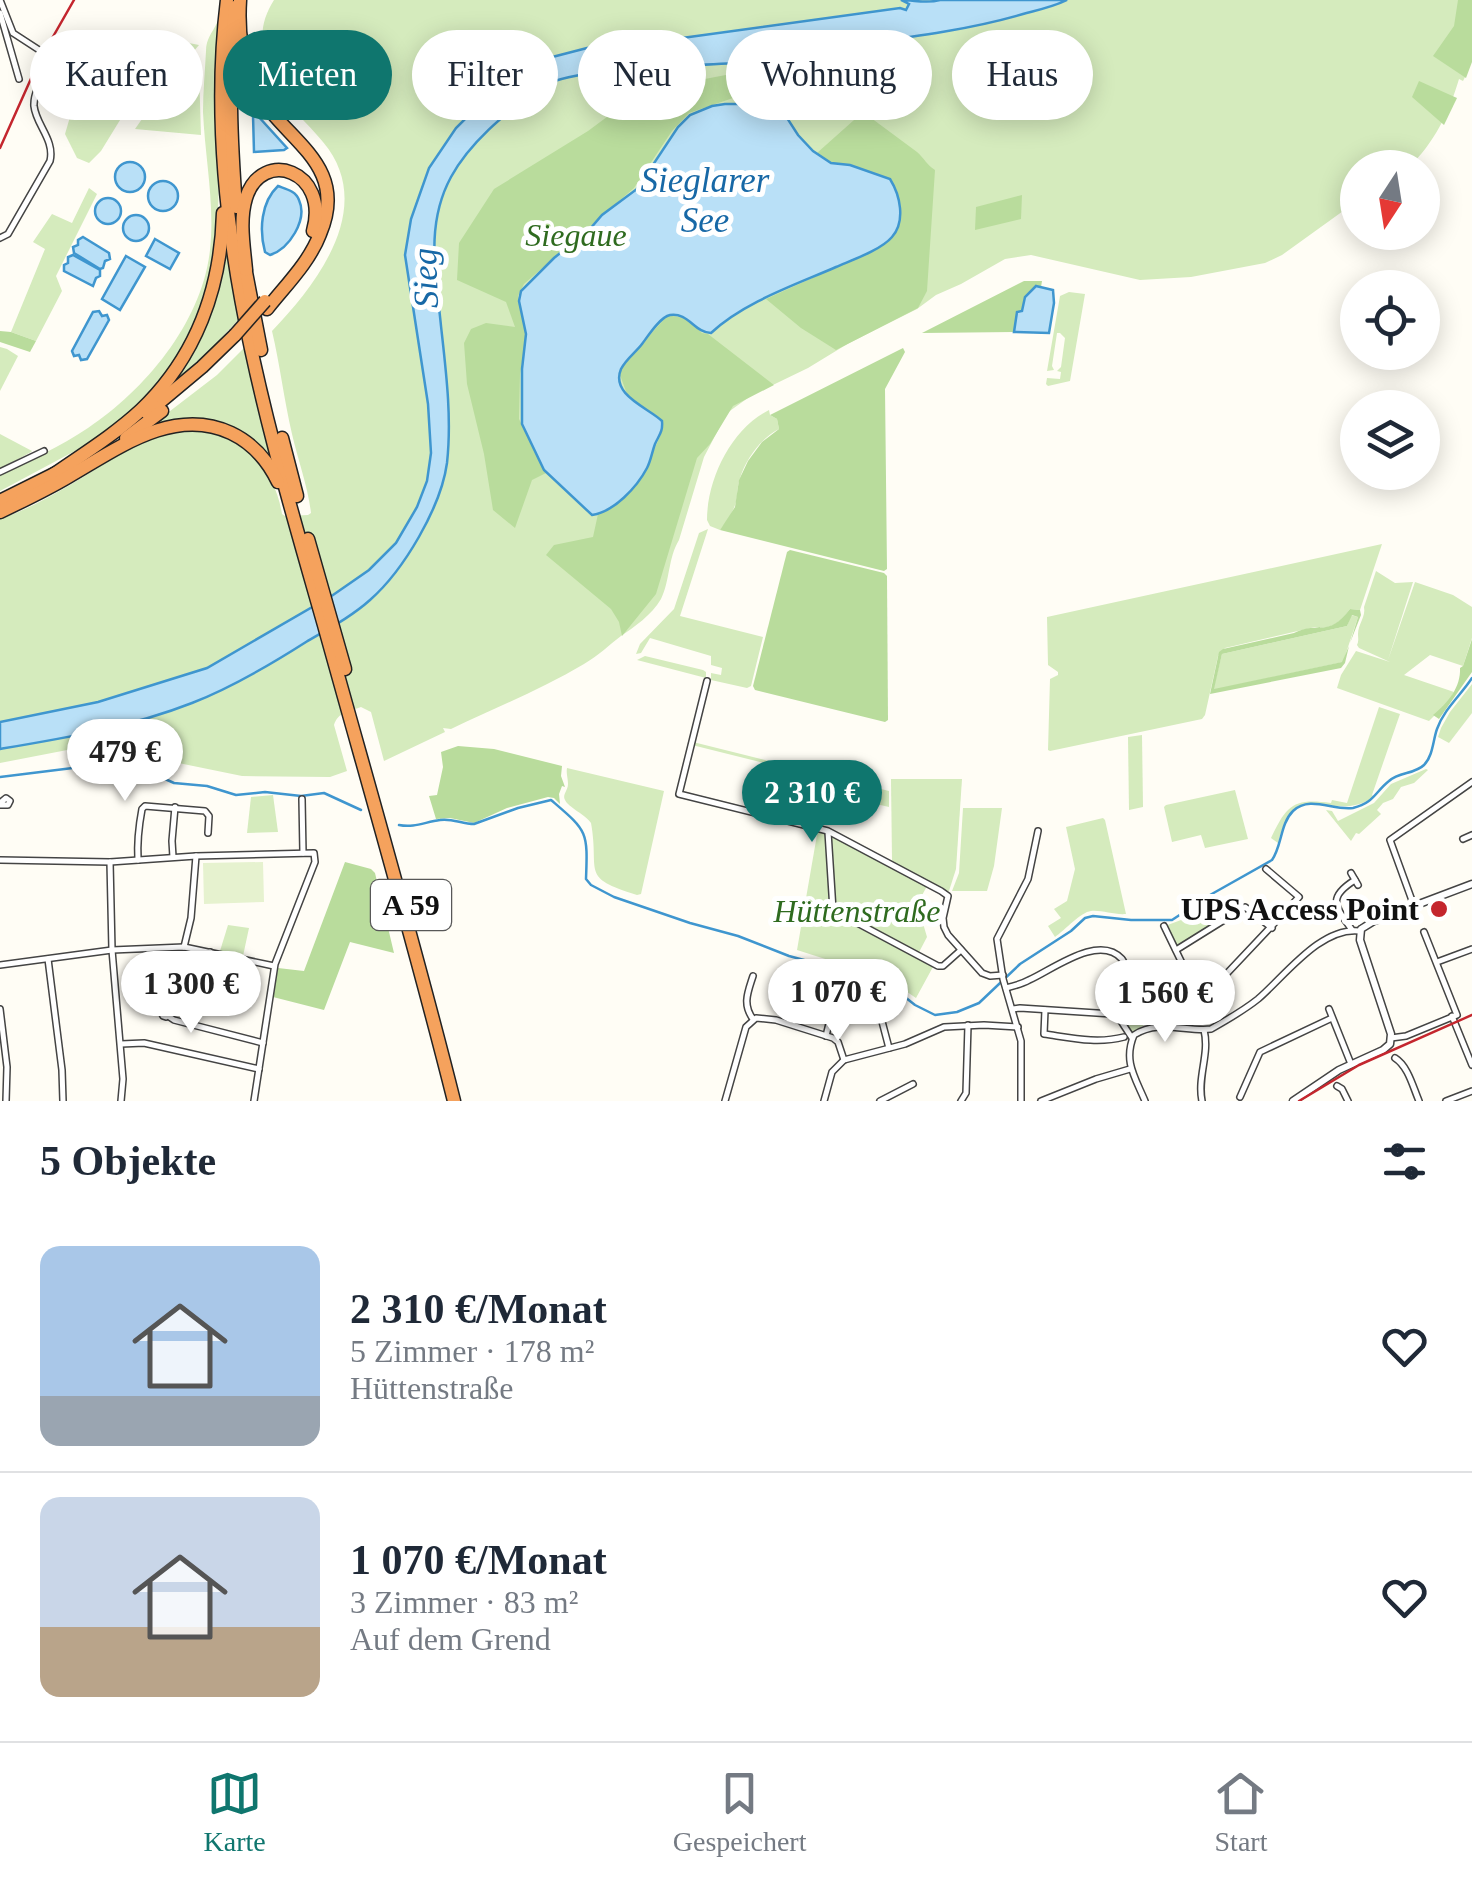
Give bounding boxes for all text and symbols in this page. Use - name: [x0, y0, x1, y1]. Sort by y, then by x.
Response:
- chip: Kaufen: [30, 30, 203, 120]
- chip: Mieten: [223, 30, 392, 120]
- chip: Filter: [412, 30, 558, 120]
- chip: Neu: [578, 30, 706, 120]
- chip: Wohnung: [726, 30, 932, 120]
- chip: Haus: [952, 30, 1093, 120]
- north arrow: [1340, 150, 1440, 250]
- map controls: [1340, 150, 1440, 490]
- water label: Sieglarer See: [641, 161, 770, 240]
- park label: Siegaue: [525, 217, 627, 253]
- water label: Sieg: [405, 247, 446, 309]
- button: locate: [1340, 270, 1440, 370]
- button: layers: [1340, 390, 1440, 490]
- pin: 479 €: [55, 719, 195, 804]
- text: 479 €: [89, 733, 161, 769]
- pin: 2 310 €: [720, 760, 904, 845]
- text: 2 310 €: [764, 774, 860, 810]
- road number: A 59: [371, 880, 451, 930]
- place label: UPS Access Point: [1181, 891, 1419, 927]
- park label: Hüttenstraße: [772, 893, 941, 929]
- marker: UPS Access Point: [1428, 898, 1450, 920]
- pin: 1 300 €: [99, 951, 283, 1036]
- pin: 1 070 €: [746, 959, 930, 1044]
- pin: 1 560 €: [1073, 960, 1257, 1045]
- text: 1 300 €: [143, 965, 239, 1001]
- text: 1 070 €: [790, 973, 886, 1009]
- text: 1 560 €: [1117, 974, 1213, 1010]
- icon: filters: [1377, 1134, 1432, 1189]
- text: 5 Objekte: [40, 1138, 216, 1184]
- icon: home: [120, 1286, 240, 1406]
- text: 2 310 €/Monat: [350, 1286, 607, 1332]
- icon: heart: [1377, 1319, 1432, 1374]
- text: 5 Zimmer · 178 m²: [350, 1333, 594, 1369]
- text: Hüttenstraße: [350, 1370, 514, 1406]
- icon: home: [120, 1537, 240, 1657]
- text: 1 070 €/Monat: [350, 1537, 607, 1583]
- icon: heart: [1377, 1570, 1432, 1625]
- text: 3 Zimmer · 83 m²: [350, 1584, 578, 1620]
- text: Auf dem Grend: [350, 1621, 551, 1657]
- tab: Karte: [204, 1766, 266, 1858]
- tab: Gespeichert: [673, 1766, 806, 1858]
- tab: Start: [1213, 1766, 1268, 1858]

